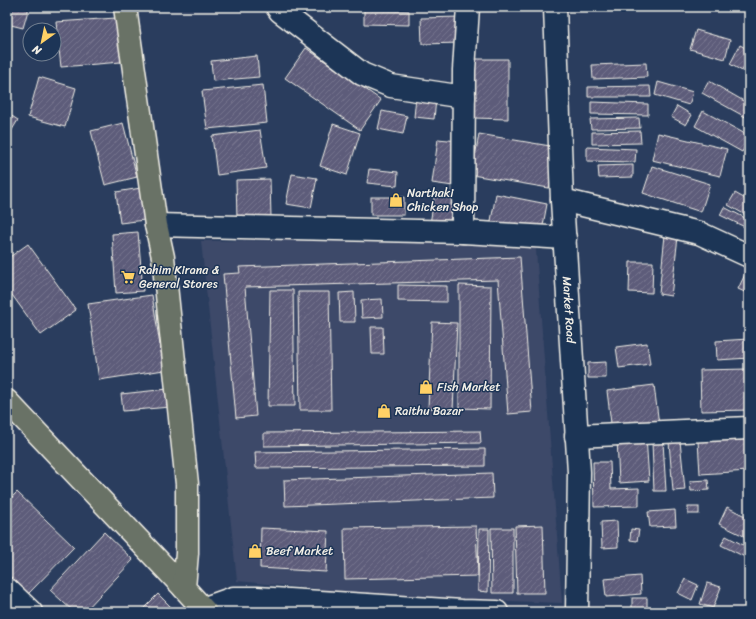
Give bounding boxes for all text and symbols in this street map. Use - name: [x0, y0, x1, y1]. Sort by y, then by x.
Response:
- north arrow: [22, 22, 62, 62]
- text: N: [28, 40, 46, 61]
- place label: Narthaki Chicken Shop: [407, 182, 479, 218]
- shop icon: Narthaki Chicken Shop: [388, 192, 404, 208]
- place label: Rahim Kirana & General Stores: [139, 259, 219, 295]
- supermarket icon: Rahim Kirana & General Stores: [120, 269, 136, 285]
- street label: Market Road: [556, 276, 582, 345]
- place label: Fish Market: [437, 376, 500, 398]
- shop icon: Fish Market: [418, 379, 434, 395]
- place label: Raithu Bazar: [395, 400, 464, 422]
- shop icon: Raithu Bazar: [376, 403, 392, 419]
- place label: Beef Market: [266, 540, 333, 562]
- shop icon: Beef Market: [247, 543, 263, 559]

